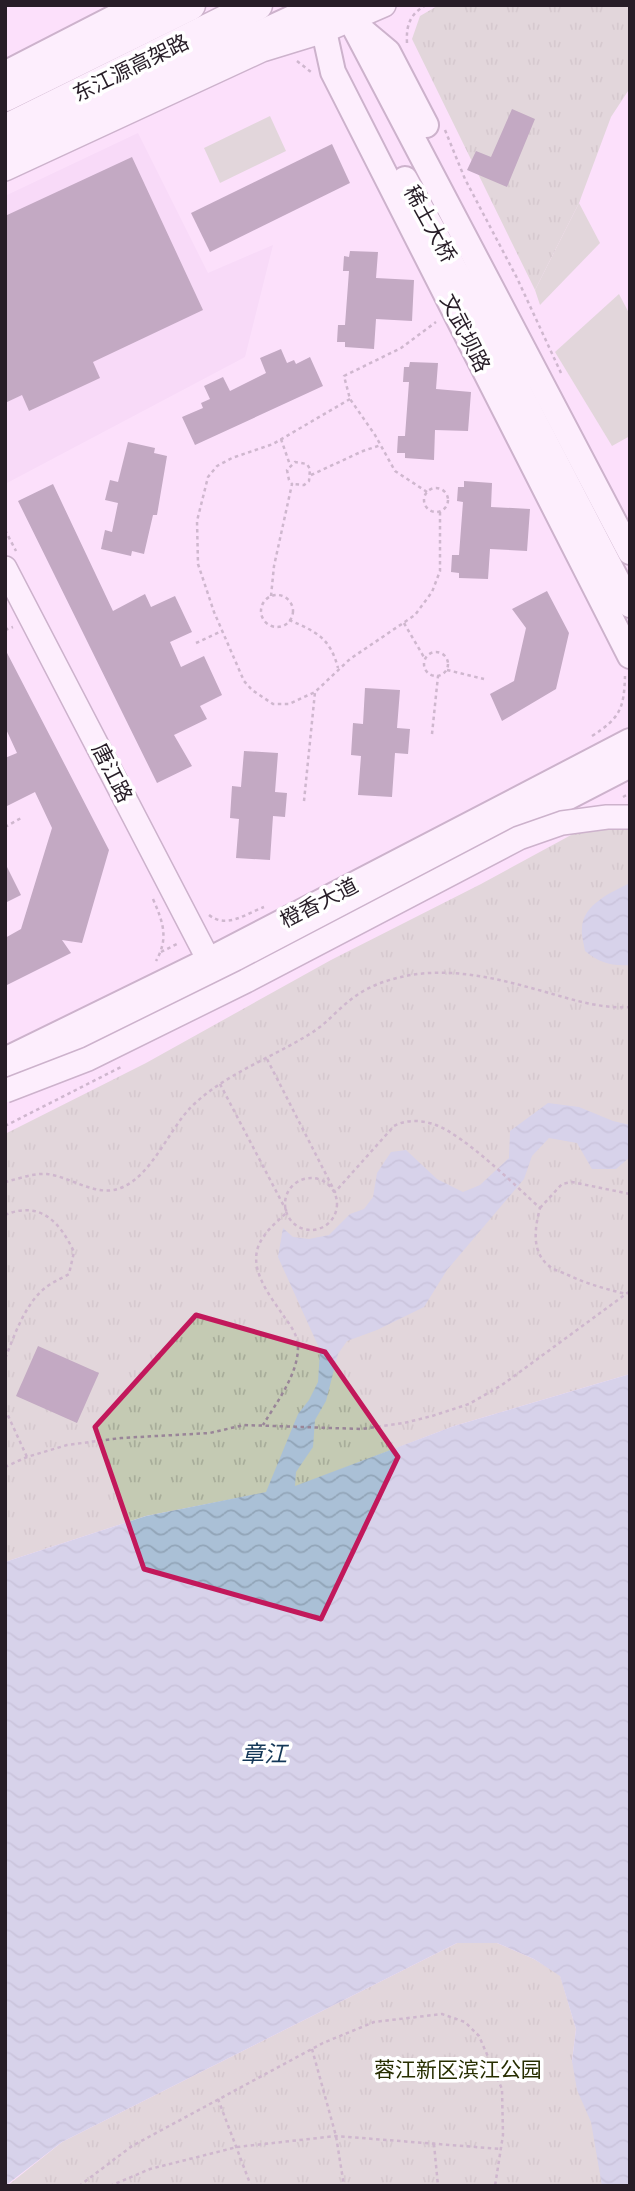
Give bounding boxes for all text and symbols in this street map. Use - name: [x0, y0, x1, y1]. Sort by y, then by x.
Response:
- street label: 东江源高架路: [69, 29, 192, 106]
- street label: 稀土大桥: [400, 181, 462, 266]
- street label: 文武坝路: [436, 290, 496, 375]
- street label: 唐江路: [88, 739, 138, 806]
- street label: 橙香大道: [276, 872, 361, 932]
- water label: 章江: [241, 1741, 290, 1767]
- park label: 蓉江新区滨江公园: [374, 2057, 542, 2081]

